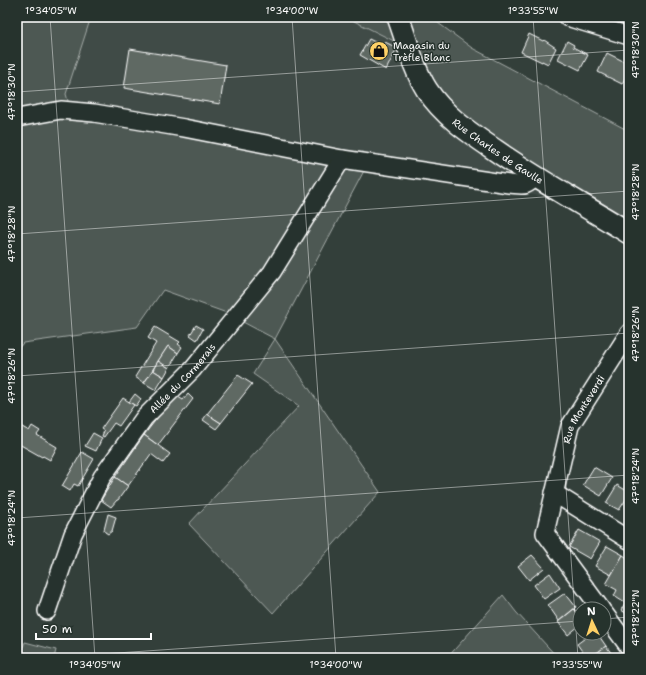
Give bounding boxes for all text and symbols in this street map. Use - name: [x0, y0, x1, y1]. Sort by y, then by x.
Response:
- text: 1°34'05"W: [25, 4, 77, 17]
- text: 1°34'00"W: [266, 4, 319, 17]
- text: 1°33'55"W: [508, 4, 559, 17]
- text: 47°18'30"N: [629, 21, 642, 79]
- place label: Magasin du Trèfle Blanc: [393, 39, 450, 64]
- shop icon: Magasin du Trèfle Blanc: [368, 40, 390, 62]
- text: 47°18'30"N: [5, 63, 18, 121]
- street label: Rue Charles de Gaulle: [450, 115, 546, 187]
- text: 47°18'28"N: [629, 164, 642, 220]
- text: 47°18'28"N: [5, 206, 18, 262]
- text: 47°18'26"N: [629, 306, 642, 362]
- street label: Allée du Cormerais: [147, 341, 219, 416]
- text: 47°18'26"N: [5, 348, 18, 404]
- street label: Rue Monteverdi: [560, 373, 608, 445]
- text: 47°18'24"N: [629, 448, 642, 504]
- text: 47°18'24"N: [5, 490, 18, 546]
- text: 47°18'22"N: [629, 590, 642, 646]
- north arrow: [572, 601, 612, 641]
- text: N: [586, 604, 596, 619]
- scale bar: [36, 615, 151, 641]
- text: 50 m: [42, 621, 72, 637]
- text: 1°34'05"W: [69, 658, 121, 671]
- text: 1°34'00"W: [310, 658, 363, 671]
- text: 1°33'55"W: [552, 658, 603, 671]

